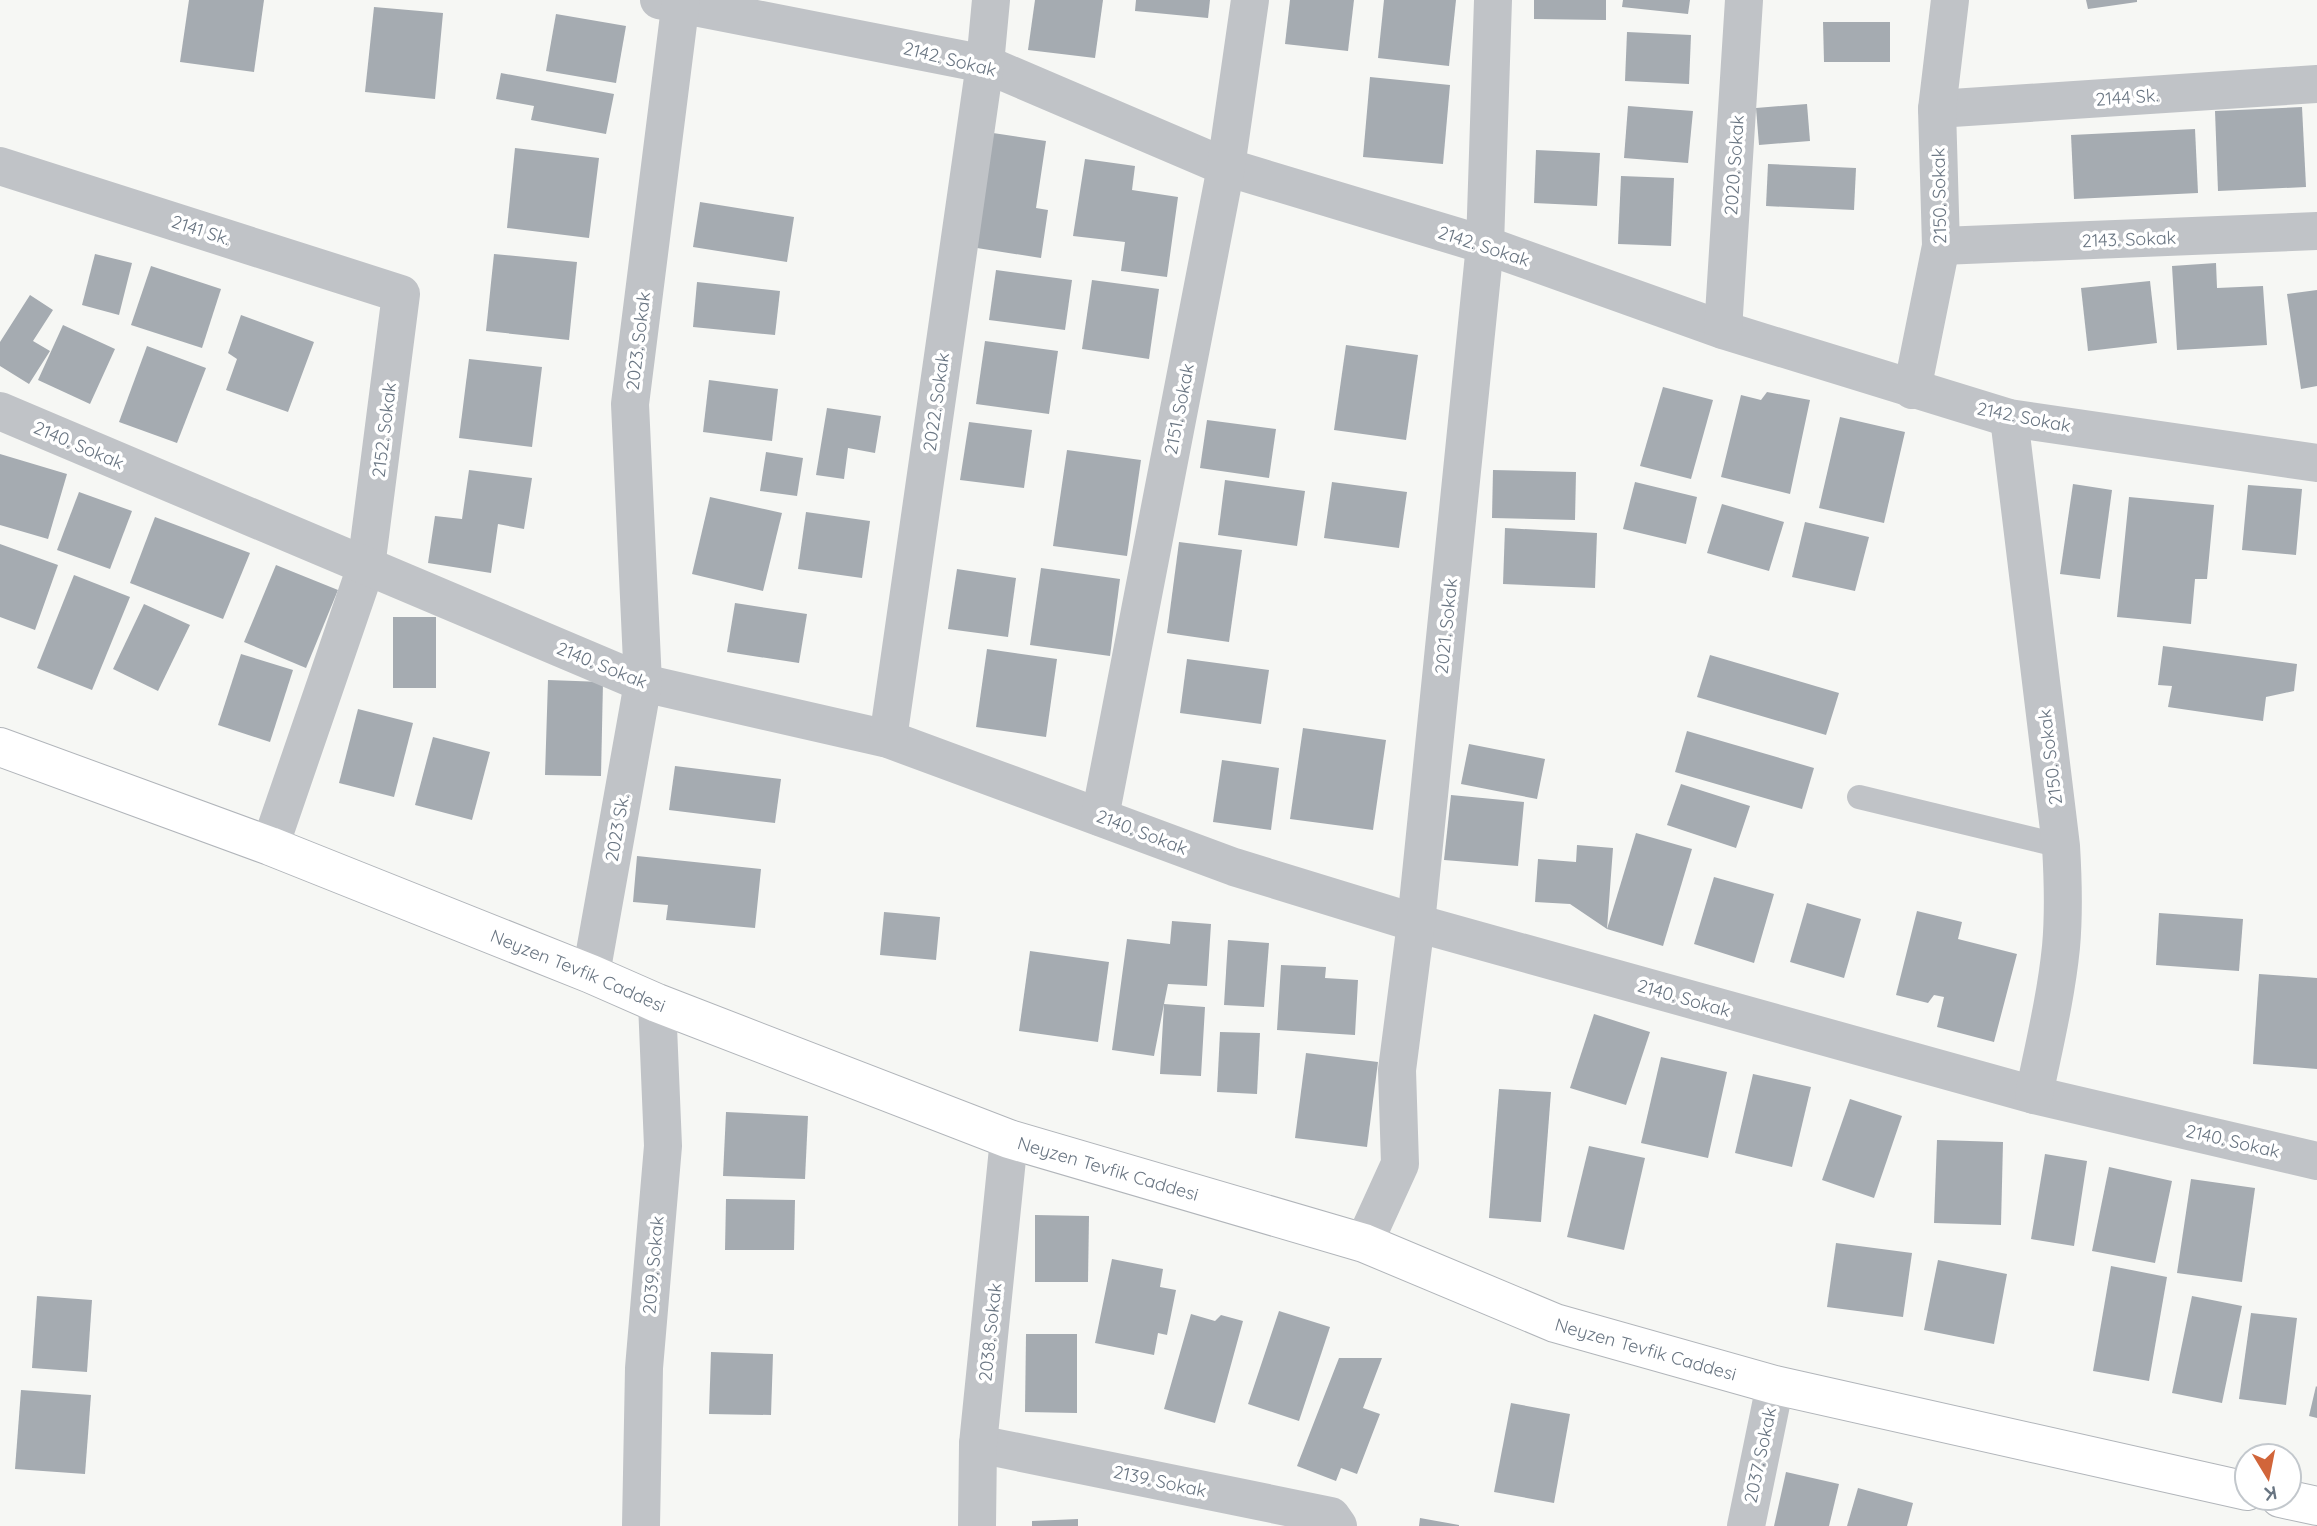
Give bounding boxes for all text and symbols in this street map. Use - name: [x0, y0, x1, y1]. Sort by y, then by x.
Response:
- street label: 2142. Sokak: [901, 36, 999, 82]
- street label: 2144 Sk.: [2095, 83, 2159, 111]
- street label: 2020. Sokak: [1719, 114, 1749, 216]
- street label: 2150. Sokak: [1927, 148, 1951, 244]
- street label: 2141 Sk.: [169, 210, 233, 250]
- street label: 2142. Sokak: [1435, 220, 1533, 272]
- street label: 2143. Sokak: [2081, 226, 2177, 252]
- street label: 2023. Sokak: [621, 290, 655, 392]
- street label: 2022. Sokak: [918, 351, 954, 453]
- street label: 2151. Sokak: [1159, 361, 1199, 457]
- street label: 2152. Sokak: [367, 381, 401, 479]
- street label: 2142. Sokak: [1975, 397, 2073, 437]
- street label: 2140. Sokak: [30, 416, 128, 474]
- street label: 2021. Sokak: [1430, 577, 1462, 675]
- street label: 2140. Sokak: [553, 636, 651, 694]
- street label: 2150. Sokak: [2033, 708, 2067, 806]
- street label: 2023 Sk.: [600, 793, 634, 863]
- street label: 2140. Sokak: [1093, 804, 1191, 860]
- street label: Neyzen Tevfik Caddesi: [487, 924, 669, 1017]
- street label: 2140. Sokak: [1635, 974, 1733, 1022]
- street label: 2140. Sokak: [2184, 1119, 2282, 1163]
- street label: Neyzen Tevfik Caddesi: [1015, 1131, 1201, 1205]
- street label: 2039. Sokak: [637, 1215, 669, 1315]
- street label: 2038. Sokak: [973, 1282, 1007, 1382]
- street label: Neyzen Tevfik Caddesi: [1552, 1312, 1739, 1385]
- street label: 2037. Sokak: [1739, 1405, 1781, 1505]
- north arrow: [2233, 1442, 2303, 1512]
- street label: 2139. Sokak: [1111, 1460, 1209, 1502]
- text: K: [2263, 1481, 2279, 1507]

